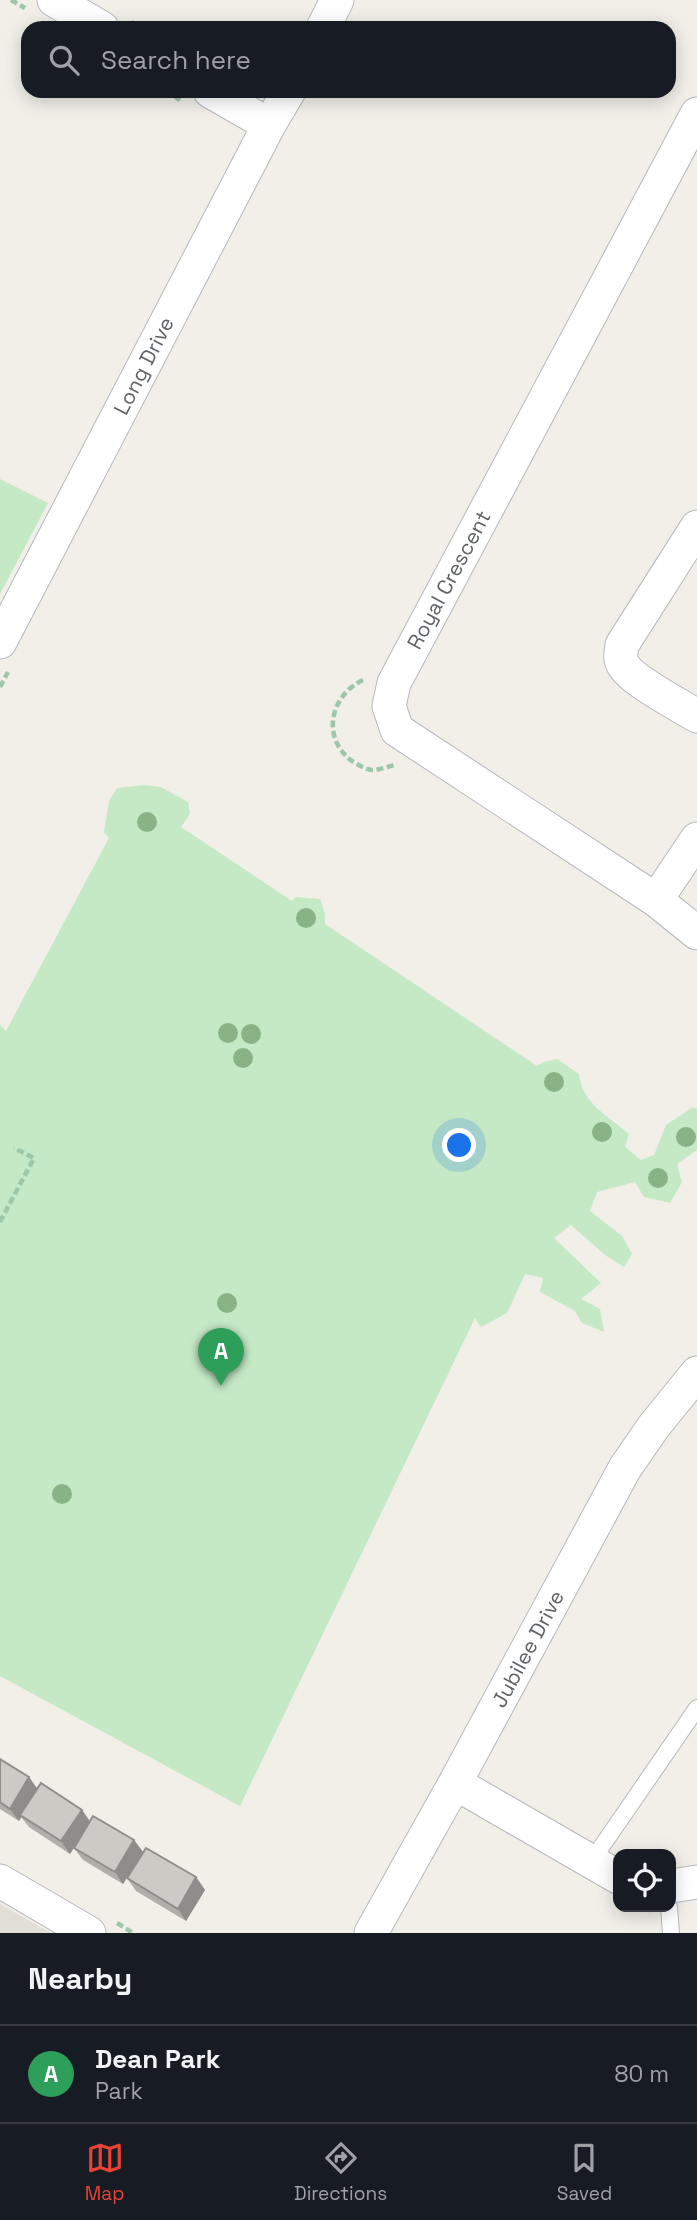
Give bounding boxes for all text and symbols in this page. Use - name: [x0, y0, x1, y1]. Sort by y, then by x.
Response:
- search box: [21, 21, 676, 98]
- icon: search: [45, 41, 83, 79]
- text: Search here: [101, 43, 251, 77]
- street label: Long Drive: [107, 312, 180, 419]
- street label: Royal Crescent: [401, 506, 496, 654]
- your location: [442, 1128, 476, 1162]
- pin: A: [198, 1328, 244, 1386]
- street label: Jubilee Drive: [485, 1585, 570, 1712]
- map controls: [613, 1849, 676, 1912]
- button: locate: [613, 1849, 676, 1912]
- text: Nearby: [28, 1959, 132, 1998]
- text: Dean Park: [95, 2042, 220, 2076]
- text: A: [44, 2059, 58, 2089]
- text: 80 m: [614, 2059, 669, 2089]
- text: Park: [95, 2076, 143, 2106]
- tab: Map: [85, 2139, 124, 2206]
- tab: Directions: [294, 2139, 387, 2206]
- tab: Saved: [557, 2139, 612, 2206]

